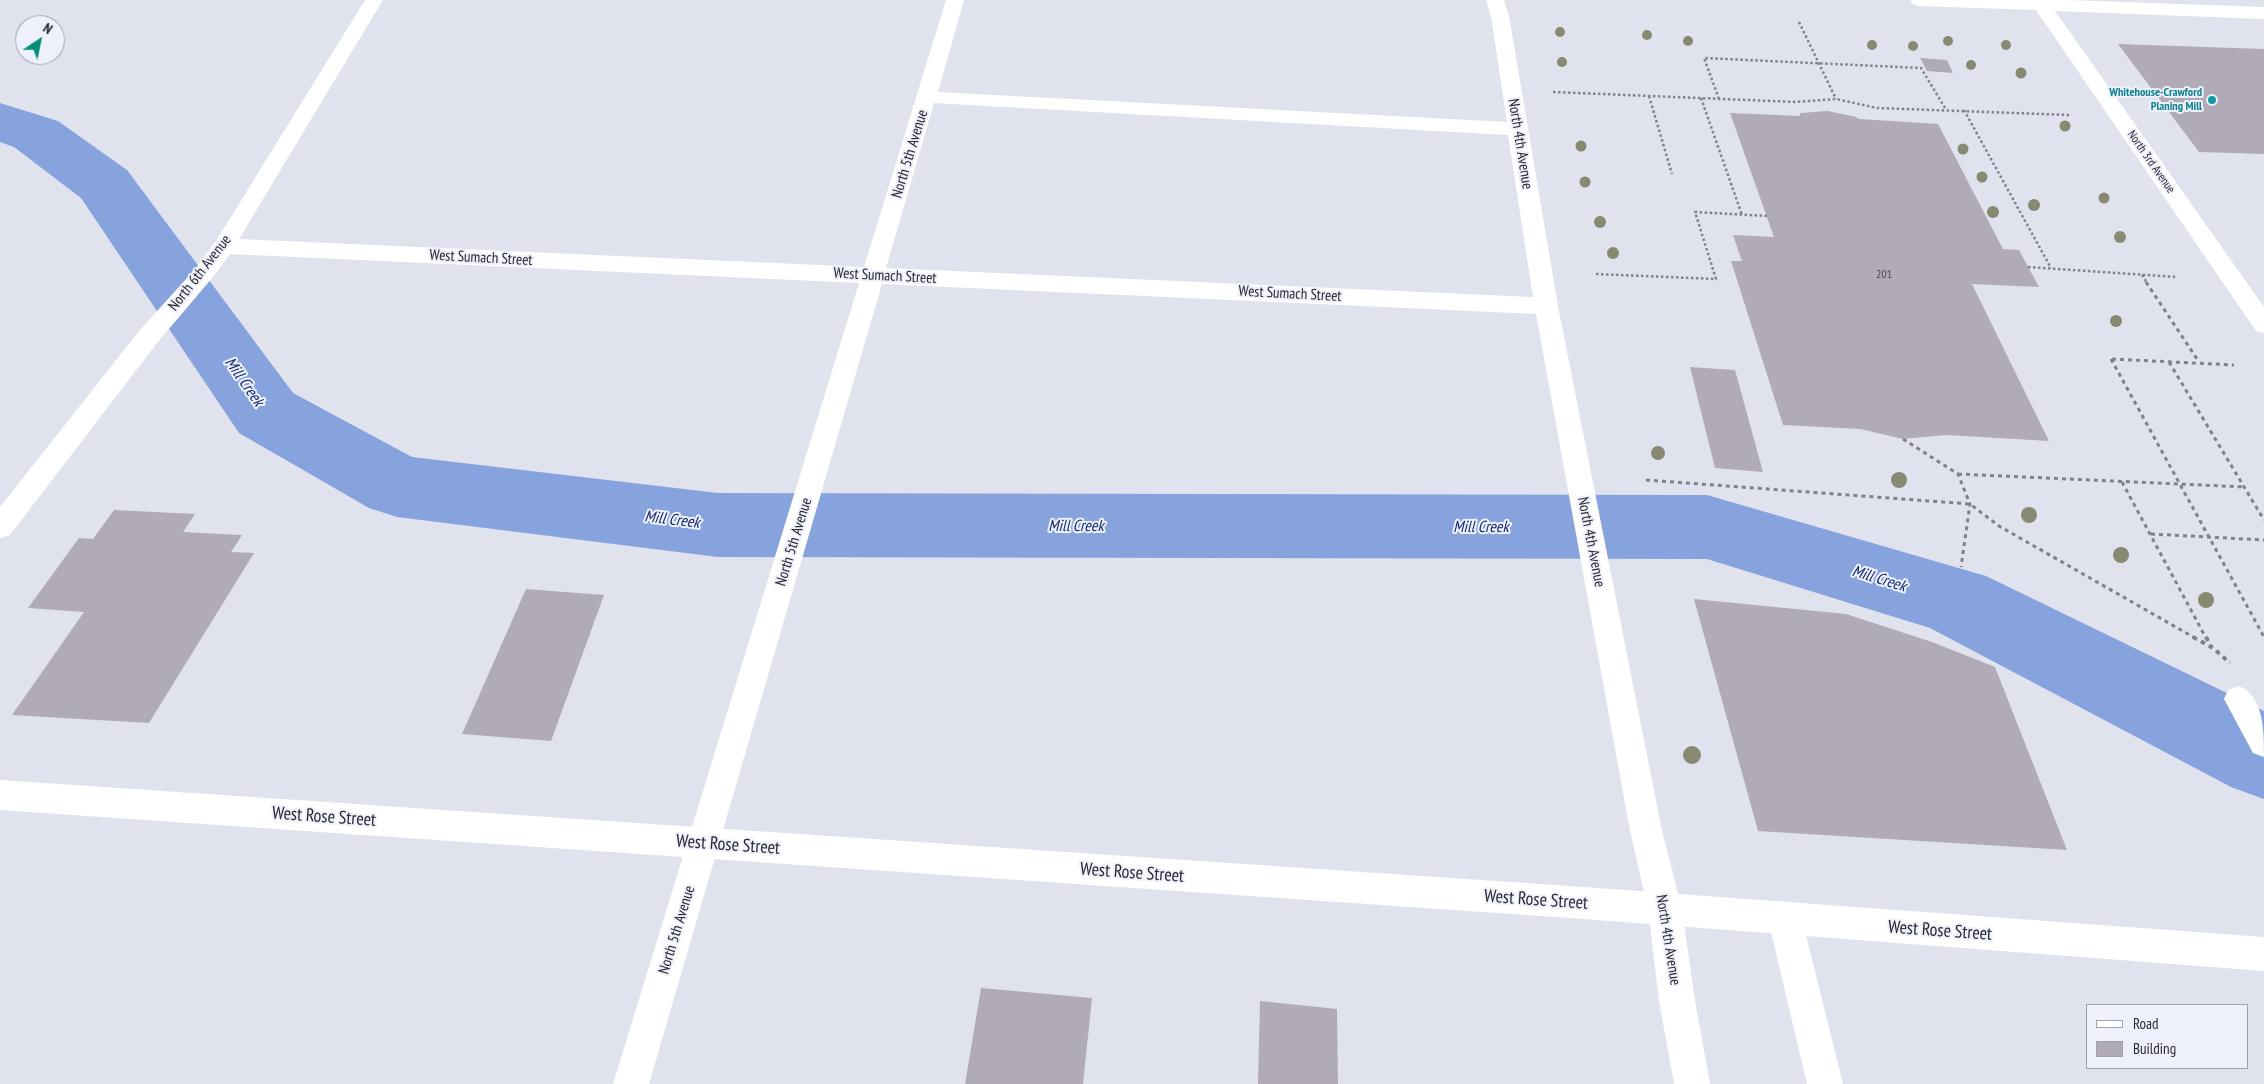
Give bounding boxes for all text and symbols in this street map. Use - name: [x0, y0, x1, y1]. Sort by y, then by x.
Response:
- north arrow: [15, 15, 65, 65]
- text: N: [40, 19, 56, 38]
- place label: Whitehouse-Crawford Planing Mill: [2109, 86, 2202, 114]
- marker: Whitehouse-Crawford Planing Mill: [2206, 94, 2218, 106]
- street label: North 4th Avenue: [1504, 97, 1536, 191]
- street label: North 5th Avenue: [888, 108, 932, 200]
- street label: North 3rd Avenue: [2124, 128, 2178, 196]
- street label: North 6th Avenue: [165, 231, 235, 315]
- street label: West Sumach Street: [429, 246, 533, 270]
- street label: West Sumach Street: [833, 264, 937, 288]
- house number: 201: [1876, 268, 1892, 282]
- street label: West Sumach Street: [1238, 282, 1342, 306]
- water label: Mill Creek: [220, 354, 268, 410]
- street label: North 4th Avenue: [1573, 495, 1609, 589]
- street label: North 5th Avenue: [772, 496, 816, 588]
- water label: Mill Creek: [643, 507, 701, 533]
- water label: Mill Creek: [1048, 516, 1104, 536]
- water label: Mill Creek: [1453, 517, 1509, 537]
- water label: Mill Creek: [1850, 562, 1908, 596]
- street label: West Rose Street: [271, 803, 377, 831]
- street label: West Rose Street: [675, 831, 781, 859]
- street label: West Rose Street: [1079, 859, 1185, 887]
- street label: North 5th Avenue: [655, 884, 699, 976]
- street label: West Rose Street: [1483, 886, 1589, 914]
- street label: North 4th Avenue: [1652, 893, 1684, 987]
- street label: West Rose Street: [1887, 917, 1993, 945]
- legend: [2086, 1004, 2249, 1069]
- text: Road: [2133, 1014, 2159, 1033]
- text: Building: [2133, 1039, 2176, 1058]

